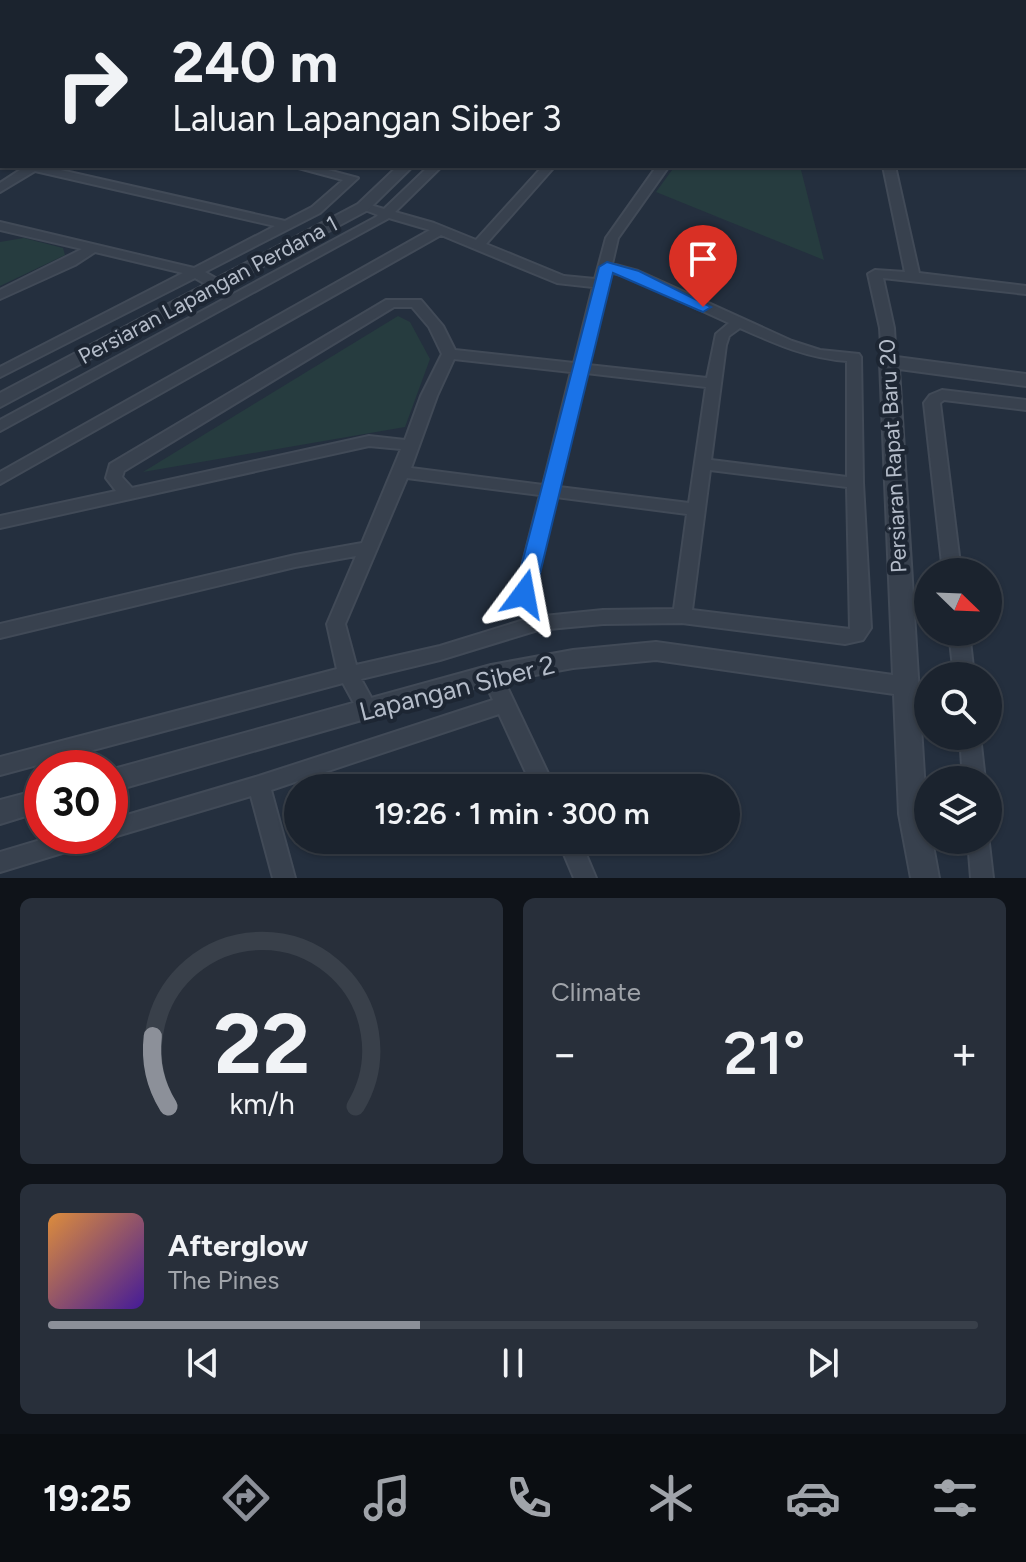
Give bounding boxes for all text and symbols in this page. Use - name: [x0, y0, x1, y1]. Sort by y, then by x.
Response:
- text: 240 m: [172, 29, 338, 96]
- icon: right: [40, 32, 144, 136]
- text: Laluan Lapangan Siber 3: [172, 97, 562, 140]
- street label: Persiaran Lapangan Perdana 1: [74, 210, 342, 370]
- pin: [669, 225, 737, 307]
- icon: arrive: [681, 237, 725, 281]
- street label: Persiaran Rapat Baru 20: [873, 338, 913, 574]
- position arrow: [482, 552, 566, 636]
- north arrow: [914, 558, 1002, 646]
- map controls: [914, 558, 1002, 854]
- street label: Lapangan Siber 2: [356, 648, 558, 728]
- button: search: [914, 662, 1002, 750]
- speed limit sign: 30: [24, 750, 128, 854]
- button: layers: [914, 766, 1002, 854]
- text: 19:26 · 1 min · 300 m: [374, 795, 650, 832]
- text: Climate: [551, 976, 641, 1008]
- text: 22: [213, 994, 310, 1094]
- text: 21°: [724, 1017, 805, 1089]
- text: −: [551, 1027, 578, 1080]
- text: +: [951, 1027, 978, 1080]
- text: km/h: [229, 1087, 294, 1121]
- text: Afterglow: [168, 1227, 308, 1264]
- text: The Pines: [168, 1264, 279, 1296]
- icon: previous: [181, 1341, 225, 1385]
- icon: pause: [491, 1341, 535, 1385]
- icon: next: [801, 1341, 845, 1385]
- icon: directions: [218, 1470, 274, 1526]
- icon: music: [359, 1470, 415, 1526]
- icon: phone: [501, 1470, 557, 1526]
- icon: climate: [643, 1470, 699, 1526]
- icon: car: [785, 1470, 841, 1526]
- icon: filters: [927, 1470, 983, 1526]
- text: 19:25: [43, 1477, 132, 1520]

